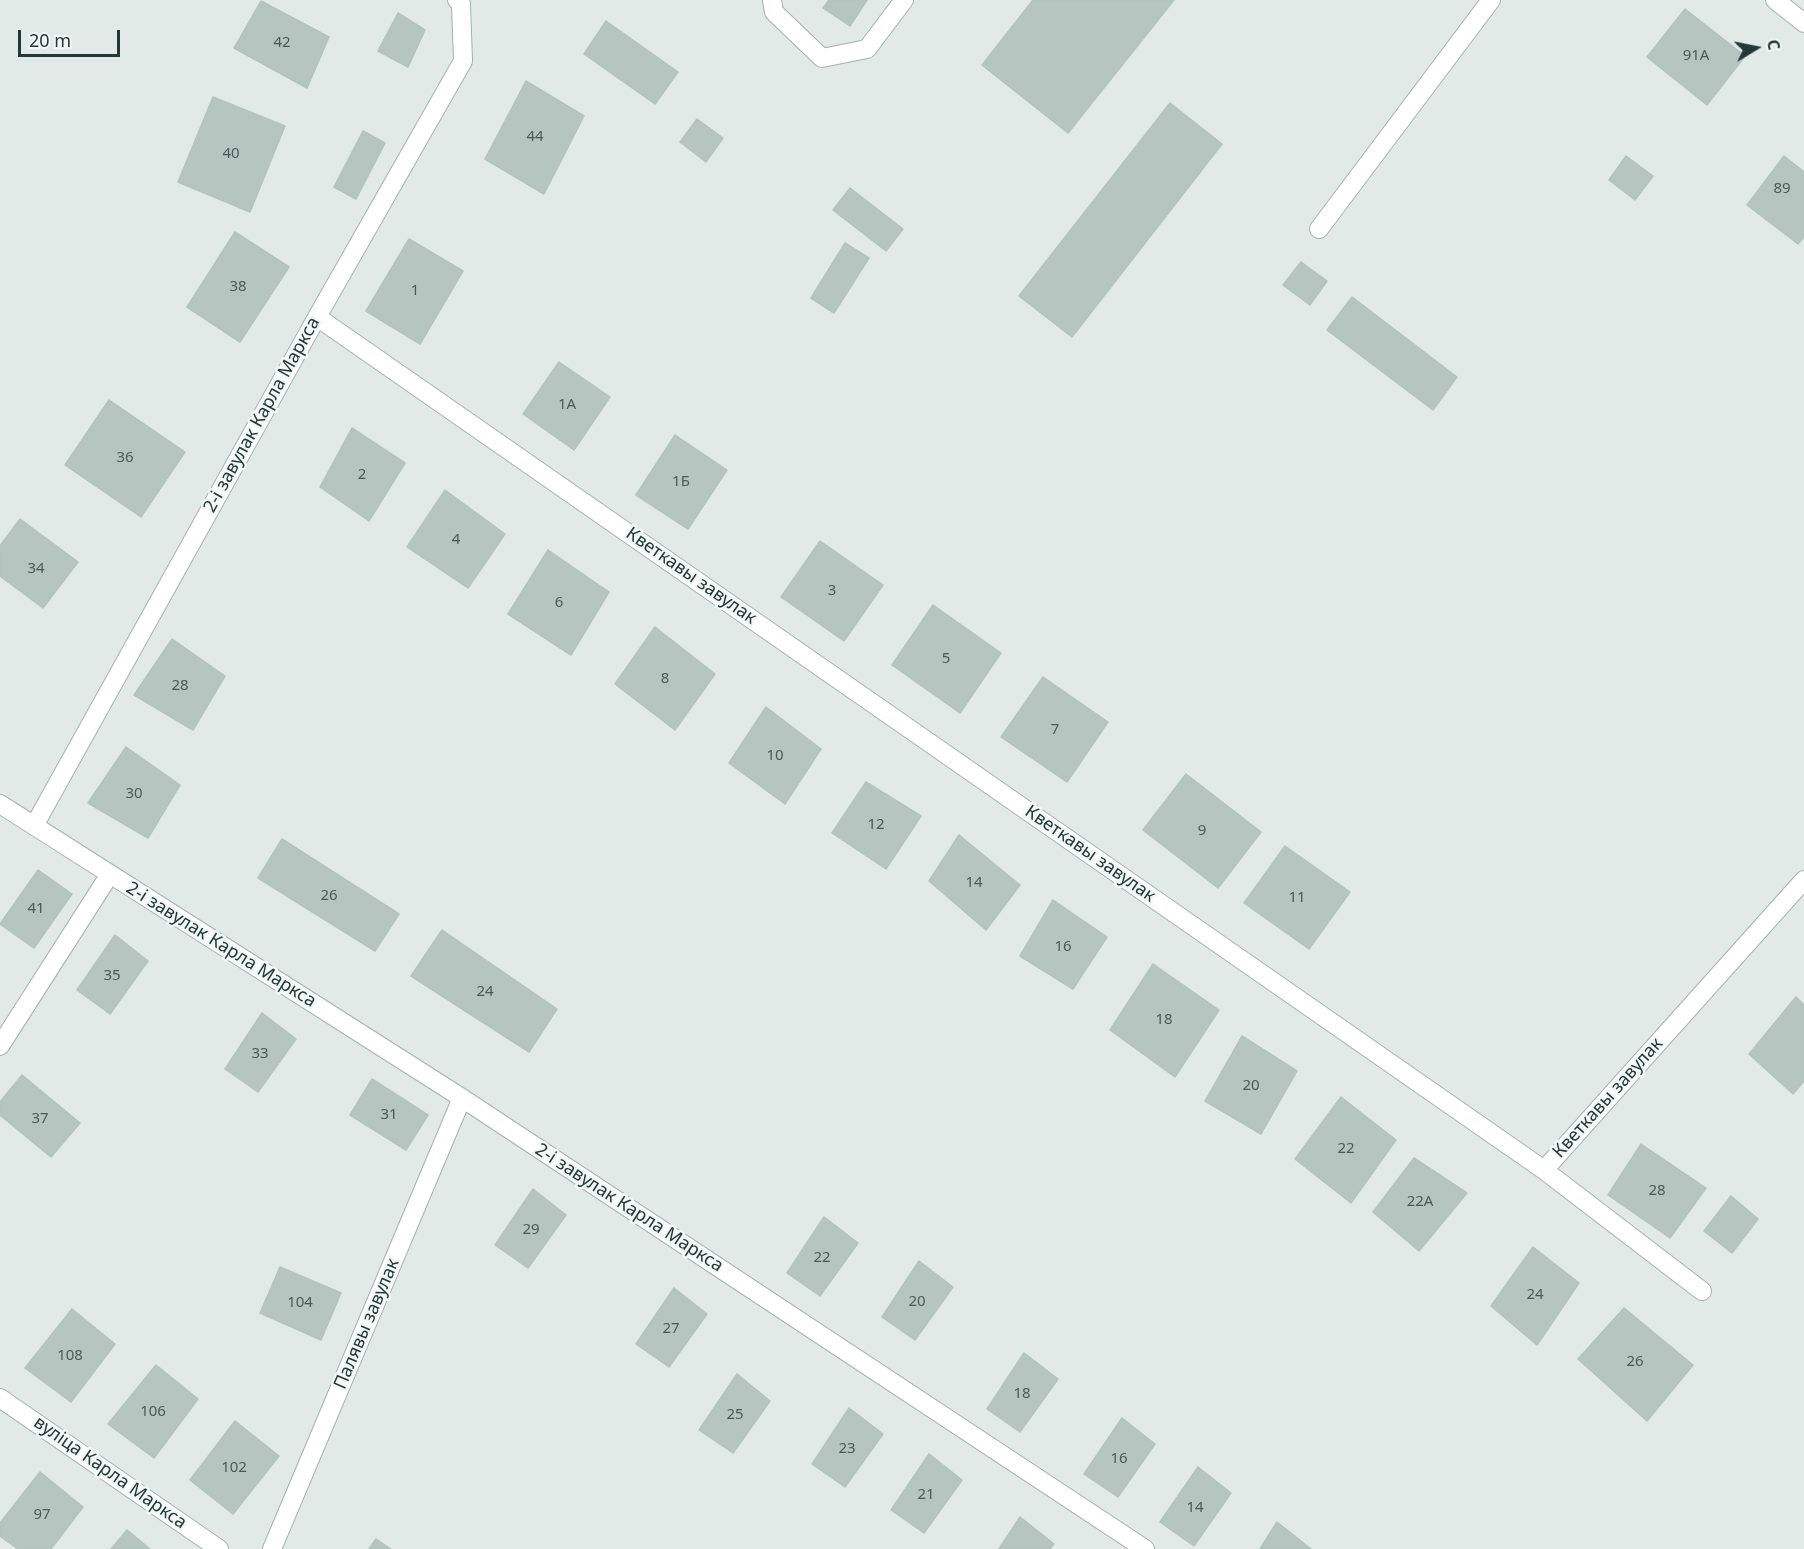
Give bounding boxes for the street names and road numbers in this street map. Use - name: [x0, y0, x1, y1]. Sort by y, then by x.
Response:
- street label: 2-і завулак Карла Маркса: [199, 314, 325, 516]
- street label: Кветкавы завулак: [622, 523, 760, 629]
- street label: Кветкавы завулак: [1021, 801, 1159, 907]
- street label: 2-і завулак Карла Маркса: [122, 878, 320, 1012]
- street label: Кветкавы завулак: [1548, 1033, 1668, 1163]
- street label: 2-і завулак Карла Маркса: [531, 1139, 727, 1277]
- street label: Палявы завулак: [330, 1255, 404, 1393]
- street label: вуліца Карла Маркса: [29, 1412, 191, 1534]

